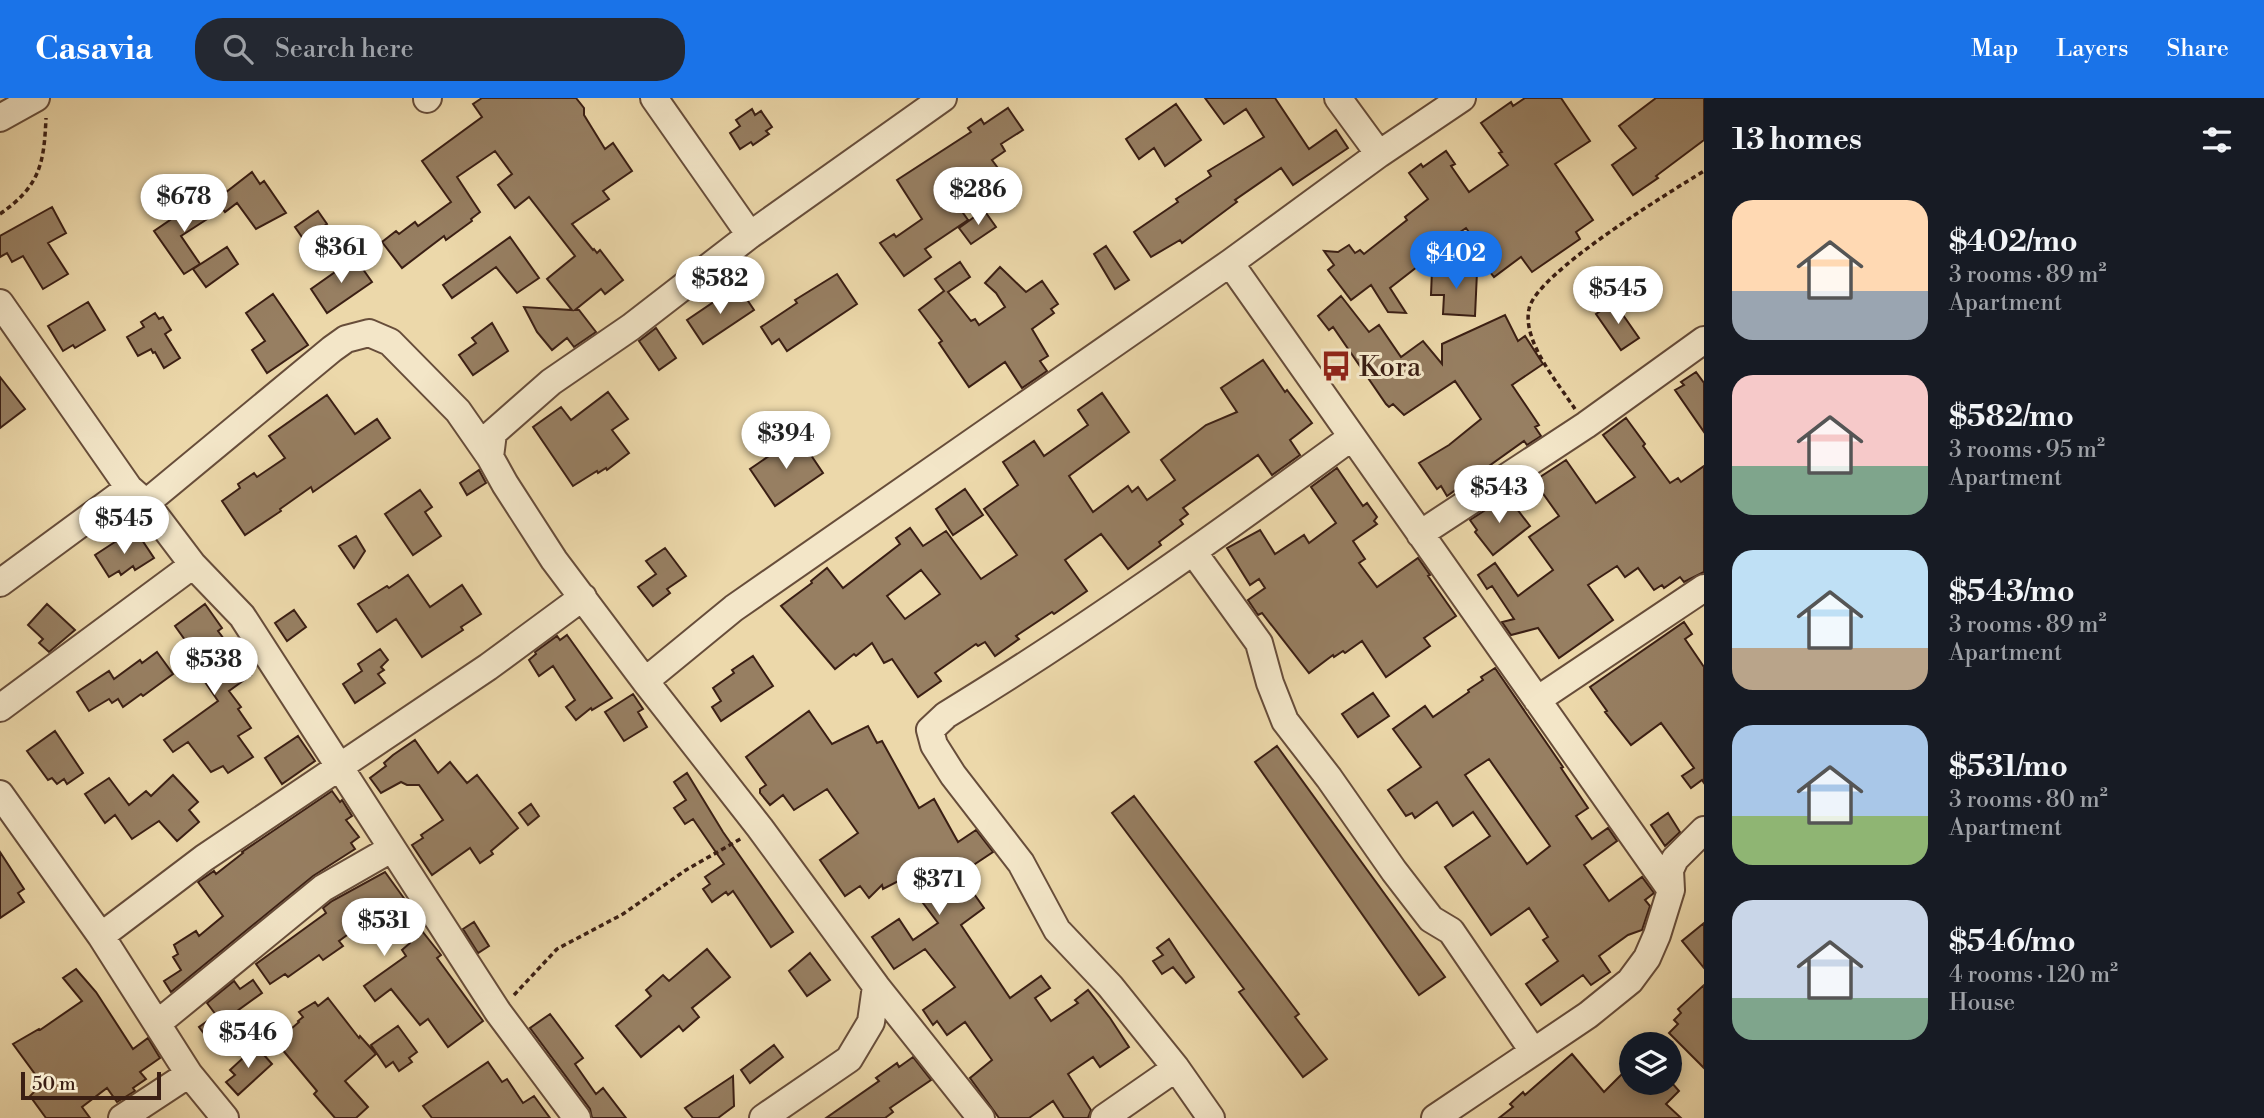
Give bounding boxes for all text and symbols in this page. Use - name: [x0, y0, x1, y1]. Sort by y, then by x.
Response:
- search box: [195, 18, 685, 81]
- text: Casavia: [35, 29, 153, 70]
- icon: search: [219, 30, 257, 68]
- text: Search here: [275, 33, 414, 65]
- text: Map: [1971, 34, 2018, 64]
- text: Layers: [2056, 34, 2128, 64]
- text: Share: [2166, 34, 2229, 64]
- text: 13 homes: [1732, 121, 1862, 159]
- icon: filters: [2198, 121, 2236, 159]
- pin: $286: [937, 167, 1019, 227]
- pin: $678: [143, 174, 225, 234]
- text: $286: [949, 176, 1007, 204]
- text: $678: [157, 183, 211, 211]
- text: $402/mo: [1949, 223, 2078, 261]
- pin: $361: [300, 226, 382, 285]
- icon: home: [1788, 228, 1872, 312]
- pin: $402: [1415, 232, 1497, 291]
- text: $361: [315, 234, 367, 262]
- text: $402: [1426, 240, 1486, 268]
- pin: $582: [679, 256, 761, 316]
- text: 3 rooms · 89 m²: [1949, 261, 2106, 289]
- text: $582: [692, 265, 748, 293]
- pin: $545: [1577, 266, 1659, 326]
- text: $545: [1589, 275, 1647, 303]
- text: Apartment: [1949, 289, 2062, 317]
- bus stop icon: Kora: [1319, 349, 1353, 383]
- place label: Kora: [1359, 350, 1422, 385]
- text: $582/mo: [1949, 398, 2074, 436]
- icon: home: [1788, 403, 1872, 487]
- pin: $394: [745, 412, 827, 471]
- text: $394: [757, 420, 815, 448]
- text: 3 rooms · 95 m²: [1949, 436, 2105, 464]
- text: Apartment: [1949, 464, 2062, 492]
- pin: $543: [1458, 466, 1540, 525]
- text: $543: [1470, 474, 1528, 502]
- pin: $545: [83, 496, 165, 556]
- text: $545: [95, 505, 153, 533]
- text: $543/mo: [1949, 573, 2075, 611]
- icon: home: [1788, 578, 1872, 662]
- text: 3 rooms · 89 m²: [1949, 611, 2106, 639]
- pin: $538: [173, 638, 255, 697]
- text: Apartment: [1949, 639, 2062, 667]
- text: $538: [186, 646, 242, 674]
- text: $531/mo: [1949, 748, 2068, 786]
- icon: home: [1788, 753, 1872, 837]
- text: 3 rooms · 80 m²: [1949, 786, 2108, 814]
- text: Apartment: [1949, 814, 2062, 842]
- pin: $371: [898, 858, 980, 917]
- text: $371: [913, 866, 965, 894]
- pin: $531: [343, 898, 425, 958]
- text: $531: [358, 907, 410, 935]
- text: $546/mo: [1949, 923, 2076, 961]
- icon: home: [1788, 928, 1872, 1012]
- text: 4 rooms · 120 m²: [1949, 961, 2118, 989]
- text: House: [1949, 989, 2015, 1017]
- pin: $546: [207, 1010, 289, 1070]
- text: $546: [219, 1019, 277, 1047]
- map controls: [1619, 1032, 1682, 1095]
- button: layers: [1619, 1032, 1682, 1095]
- scale bar: [21, 1069, 161, 1101]
- text: 50 m: [32, 1072, 76, 1096]

